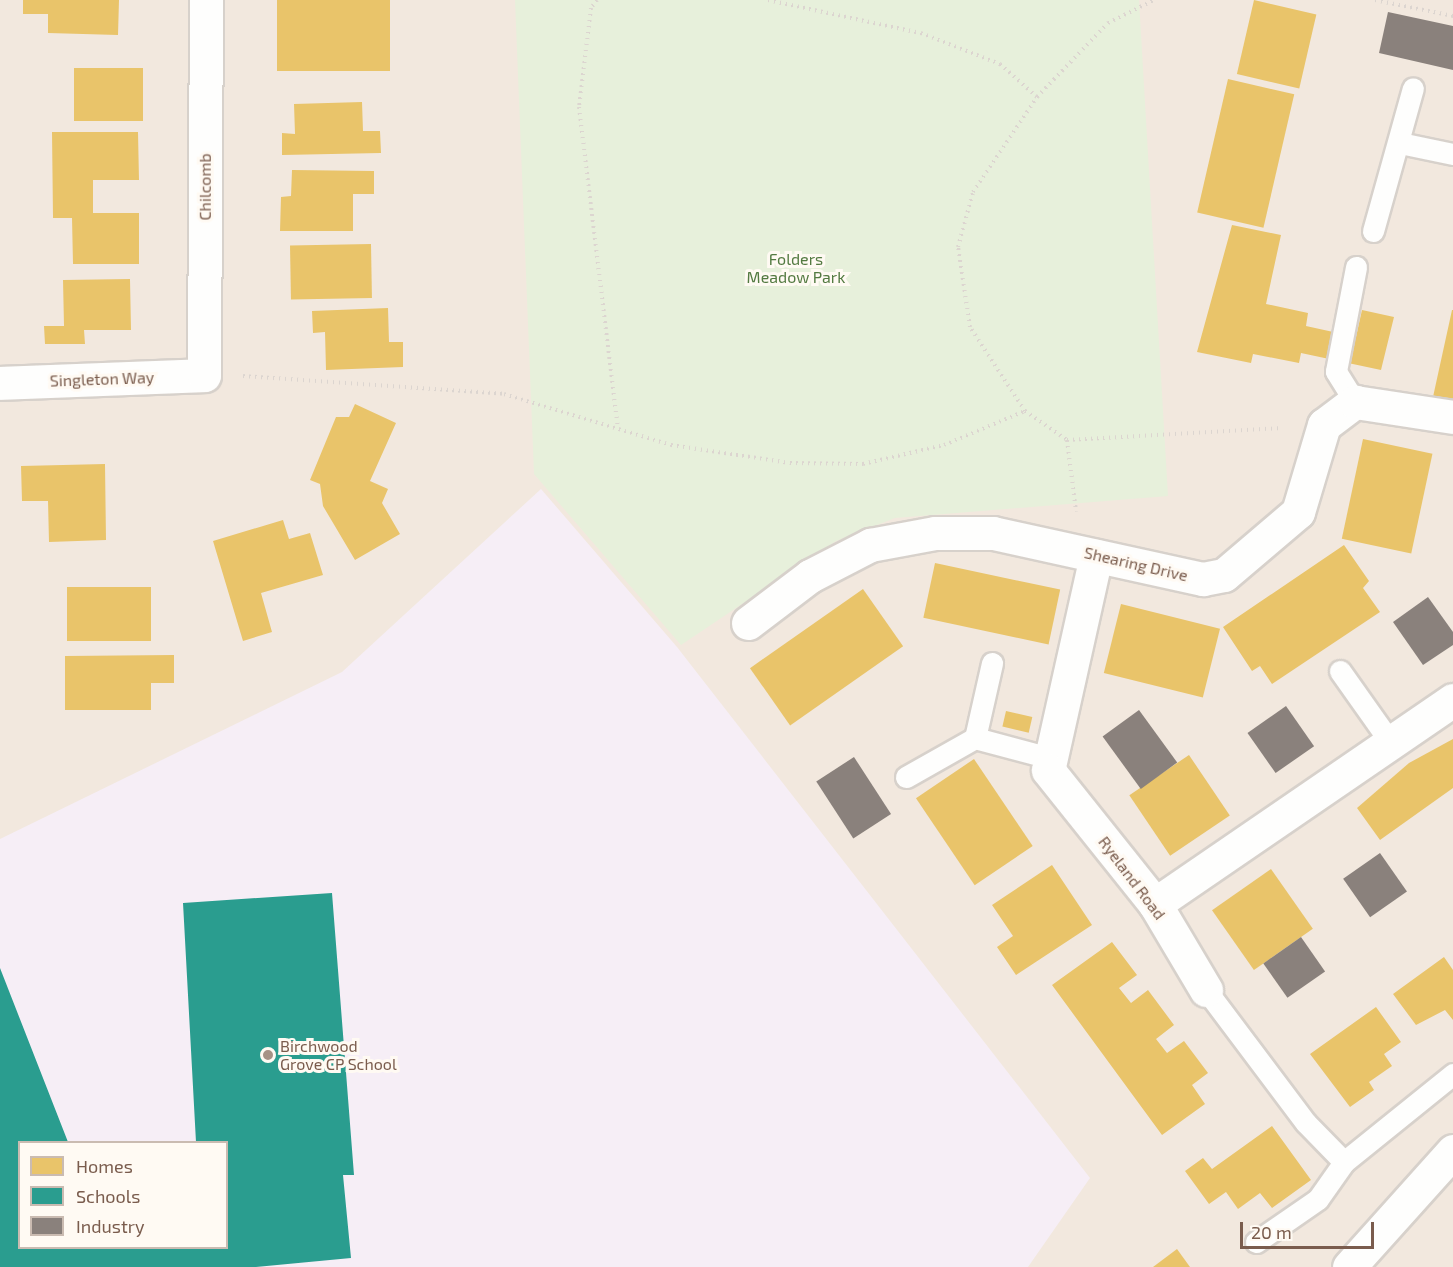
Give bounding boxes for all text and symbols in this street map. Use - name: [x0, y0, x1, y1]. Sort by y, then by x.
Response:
- street label: Chilcomb: [195, 153, 215, 221]
- park label: Folders Meadow Park: [746, 249, 846, 287]
- street label: Singleton Way: [49, 368, 155, 390]
- street label: Shearing Drive: [1082, 543, 1190, 585]
- street label: Ryeland Road: [1094, 833, 1170, 923]
- place label: Birchwood Grove CP School: [280, 1036, 397, 1074]
- marker: Birchwood Grove CP School: [261, 1048, 275, 1062]
- legend: [18, 1141, 228, 1249]
- text: Homes: [76, 1155, 133, 1177]
- text: Schools: [76, 1185, 140, 1207]
- scale bar: [1243, 1210, 1376, 1248]
- text: Industry: [76, 1215, 145, 1237]
- text: 20 m: [1251, 1221, 1292, 1243]

